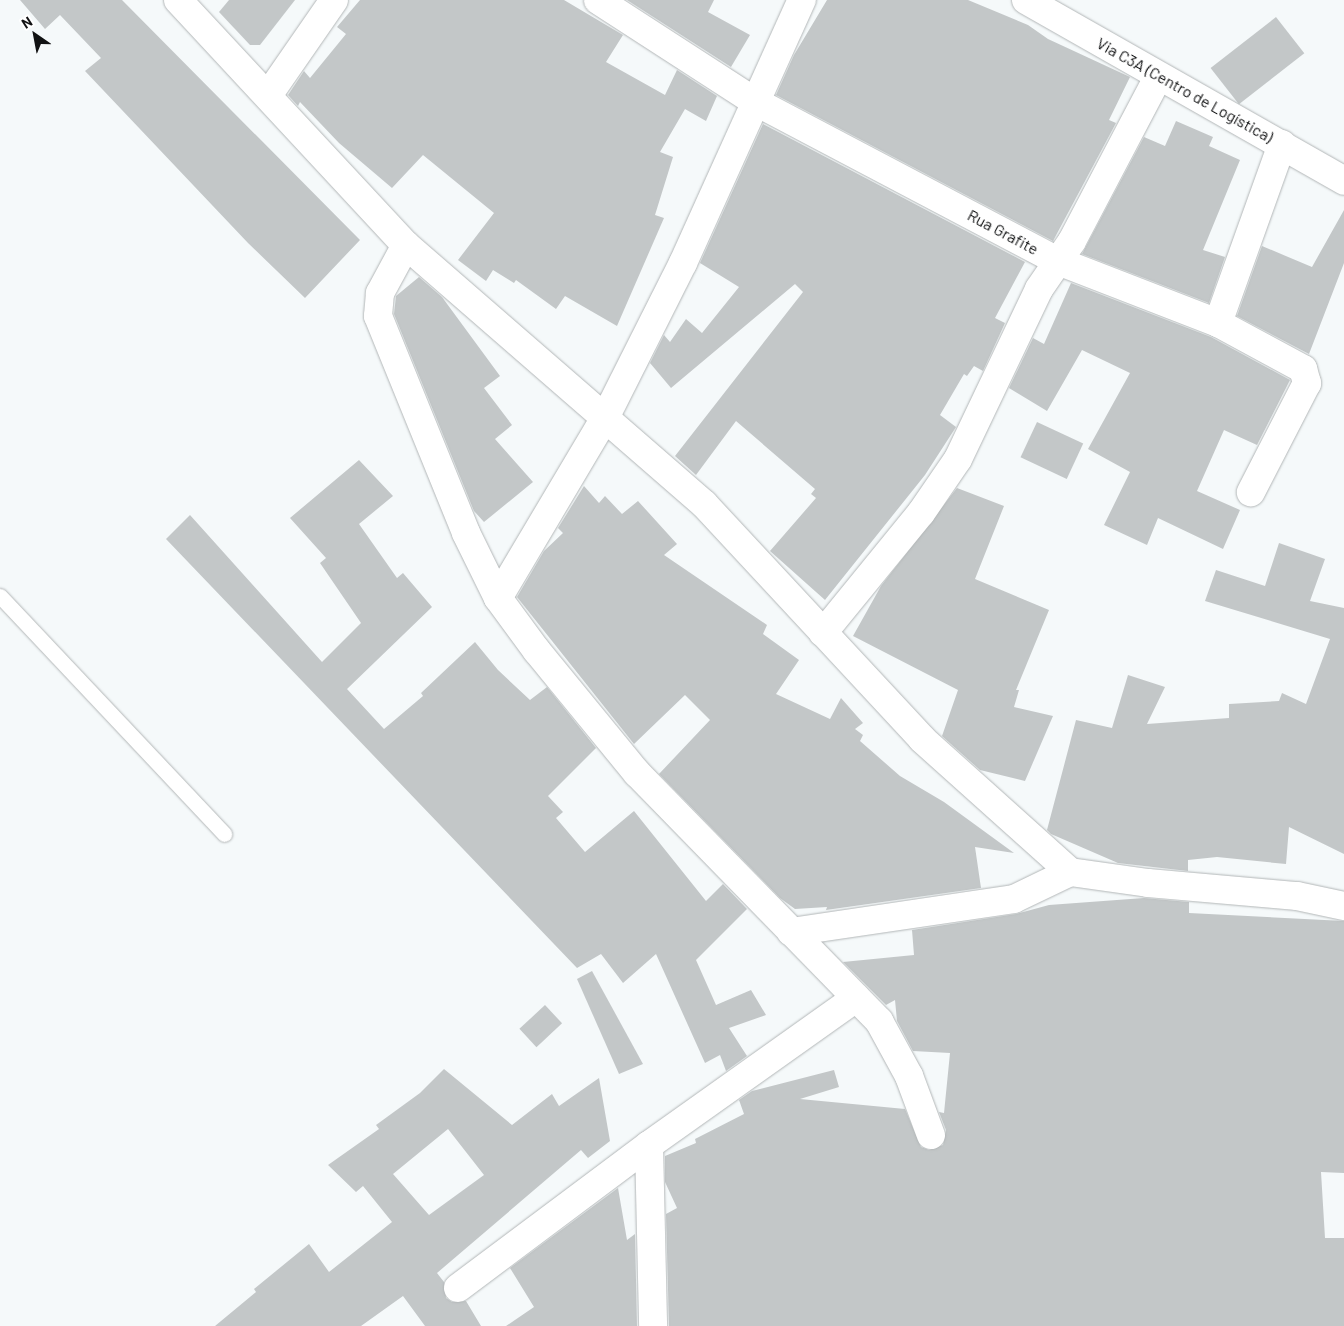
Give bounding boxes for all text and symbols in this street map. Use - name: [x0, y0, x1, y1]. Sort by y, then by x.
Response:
- north arrow: [10, 10, 60, 60]
- text: N: [18, 12, 35, 32]
- street label: Via C3A (Centro de Logística): [1093, 33, 1277, 147]
- street label: Rua Grafite: [964, 205, 1042, 259]

